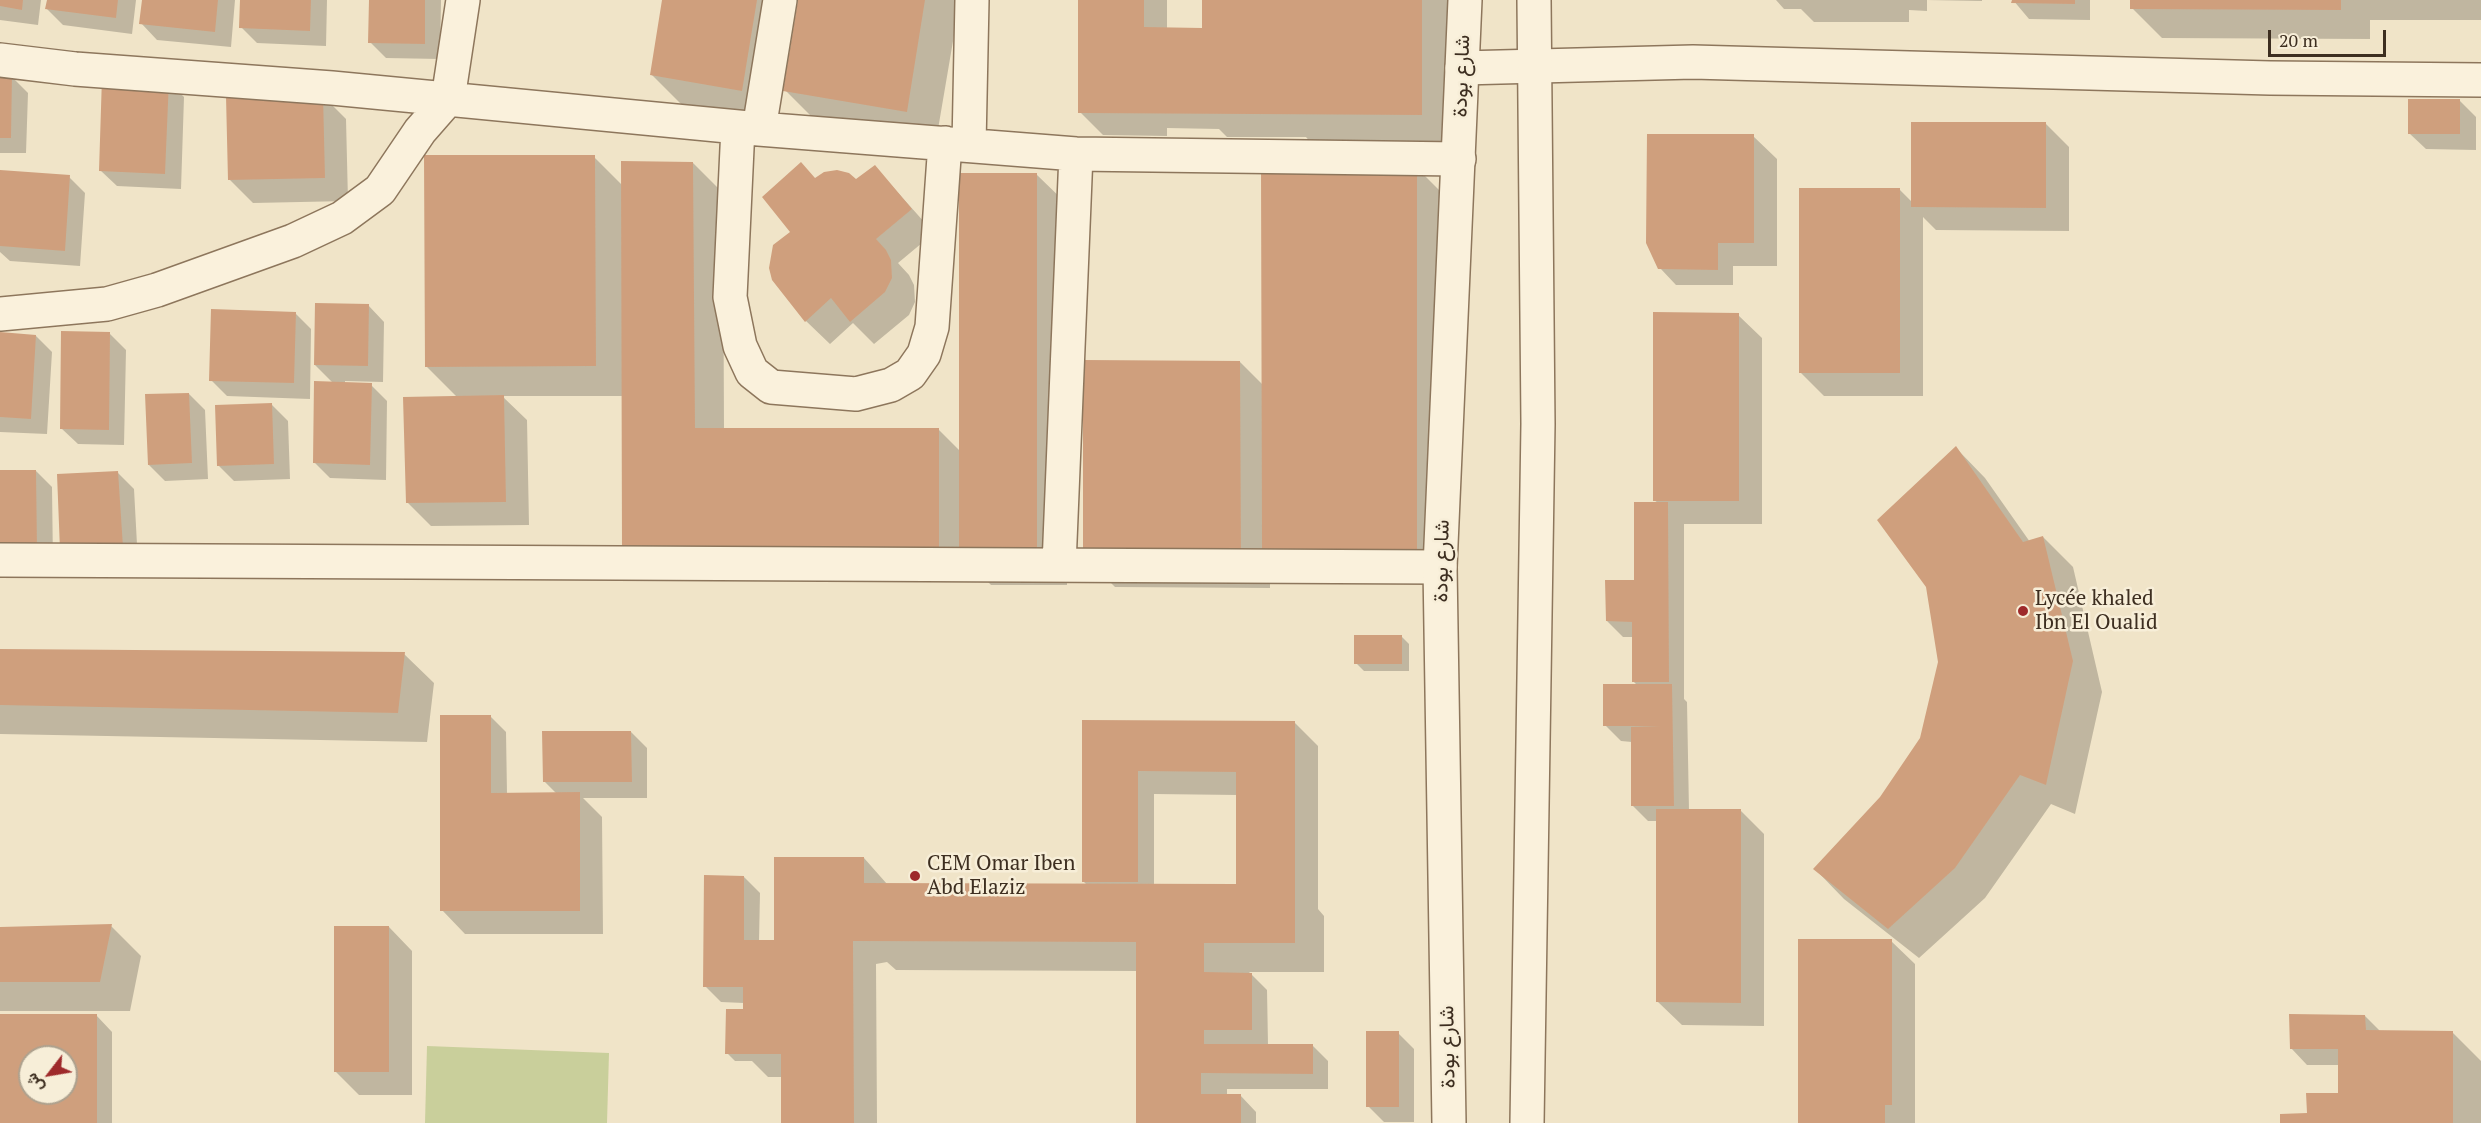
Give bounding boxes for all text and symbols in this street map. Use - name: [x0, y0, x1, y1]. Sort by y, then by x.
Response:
- scale bar: [2271, 18, 2390, 56]
- text: 20 m: [2279, 28, 2318, 52]
- street label: شارع بودة: [1448, 34, 1476, 118]
- street label: شارع بودة: [1429, 519, 1455, 603]
- place label: Lycée khaled Ibn El Oualid: [2035, 586, 2158, 636]
- marker: Lycée khaled Ibn El Oualid: [2016, 604, 2030, 618]
- place label: CEM Omar Iben Abd Elaziz: [927, 851, 1075, 901]
- marker: CEM Omar Iben Abd Elaziz: [908, 869, 922, 883]
- street label: شارع بودة: [1435, 1005, 1461, 1089]
- north arrow: [18, 1045, 78, 1105]
- text: ش: [20, 1069, 49, 1097]

